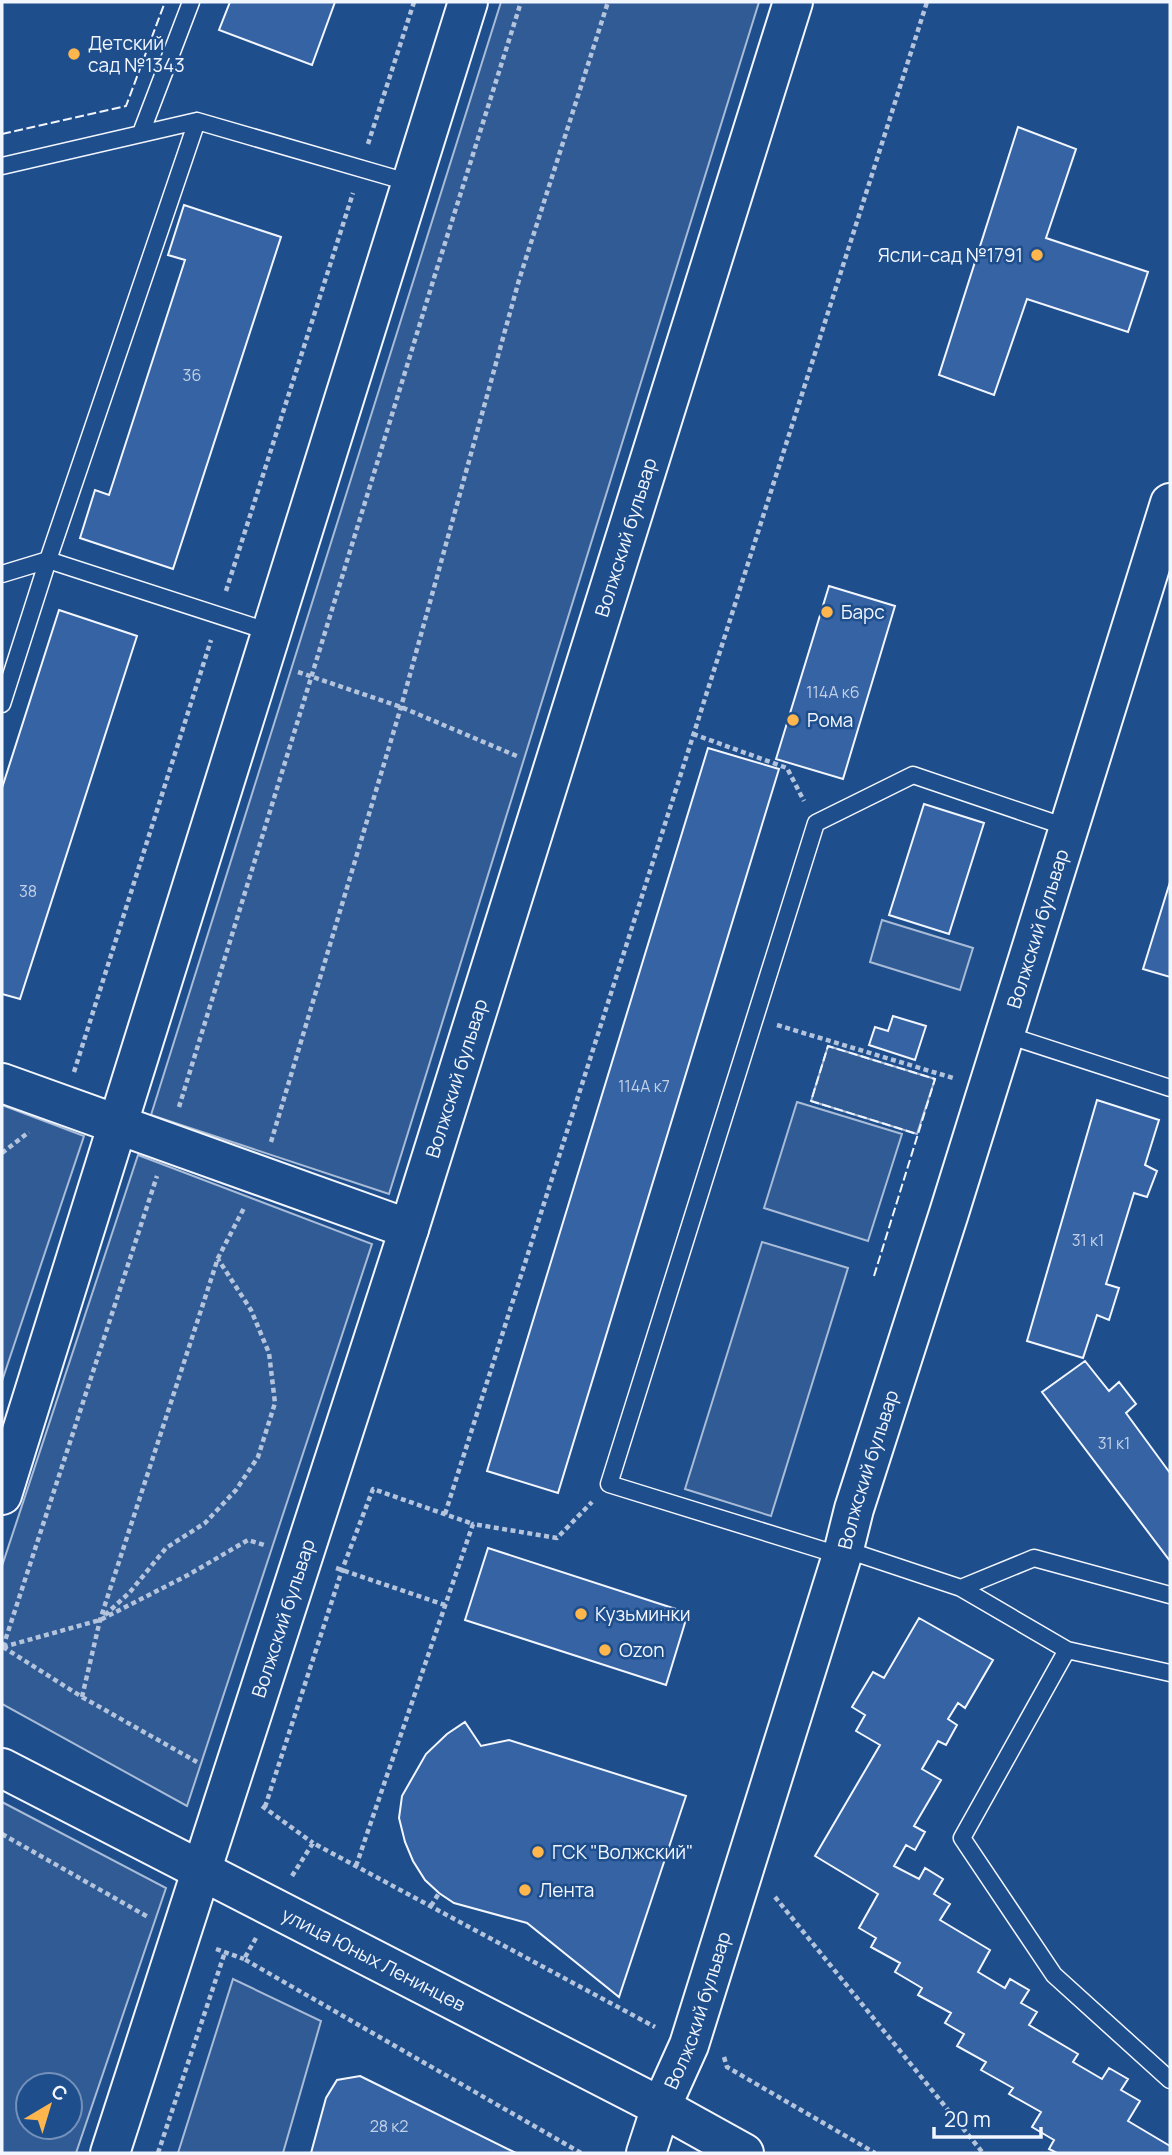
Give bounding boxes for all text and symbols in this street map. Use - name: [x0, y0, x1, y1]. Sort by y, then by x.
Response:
- place label: Детский сад №1343: [88, 30, 185, 78]
- marker: Детский сад №1343: [66, 46, 82, 62]
- place label: Ясли-сад №1791: [878, 242, 1023, 268]
- marker: Ясли-сад №1791: [1029, 247, 1045, 263]
- house number: 36: [183, 364, 201, 386]
- street label: Волжский бульвар: [588, 454, 663, 620]
- place label: Барс: [841, 599, 885, 625]
- marker: Барс: [819, 604, 835, 620]
- house number: 114А к6: [806, 681, 860, 703]
- place label: Рома: [807, 707, 853, 733]
- marker: Рома: [785, 712, 801, 728]
- street label: Волжский бульвар: [1001, 846, 1074, 1011]
- house number: 38: [19, 880, 37, 902]
- street label: Волжский бульвар: [419, 996, 493, 1161]
- house number: 114А к7: [618, 1075, 670, 1097]
- house number: 31 к1: [1072, 1229, 1104, 1251]
- street label: Волжский бульвар: [831, 1387, 904, 1552]
- house number: 31 к1: [1098, 1432, 1130, 1454]
- street label: Волжский бульвар: [245, 1536, 321, 1701]
- place label: Кузьминки: [595, 1601, 691, 1627]
- marker: Кузьминки: [573, 1606, 589, 1622]
- place label: Ozon: [619, 1637, 665, 1663]
- marker: Ozon: [597, 1642, 613, 1658]
- place label: ГСК "Волжский": [552, 1839, 694, 1865]
- marker: ГСК "Волжский": [530, 1844, 546, 1860]
- place label: Лента: [539, 1877, 594, 1903]
- marker: Лента: [517, 1882, 533, 1898]
- street label: улица Юных Ленинцев: [277, 1901, 470, 2017]
- street label: Волжский бульвар: [658, 1928, 737, 2093]
- north arrow: [14, 2071, 84, 2141]
- text: С: [46, 2078, 73, 2107]
- scale bar: [934, 2096, 1041, 2140]
- text: 20 m: [944, 2105, 991, 2133]
- house number: 28 к2: [370, 2115, 408, 2137]

